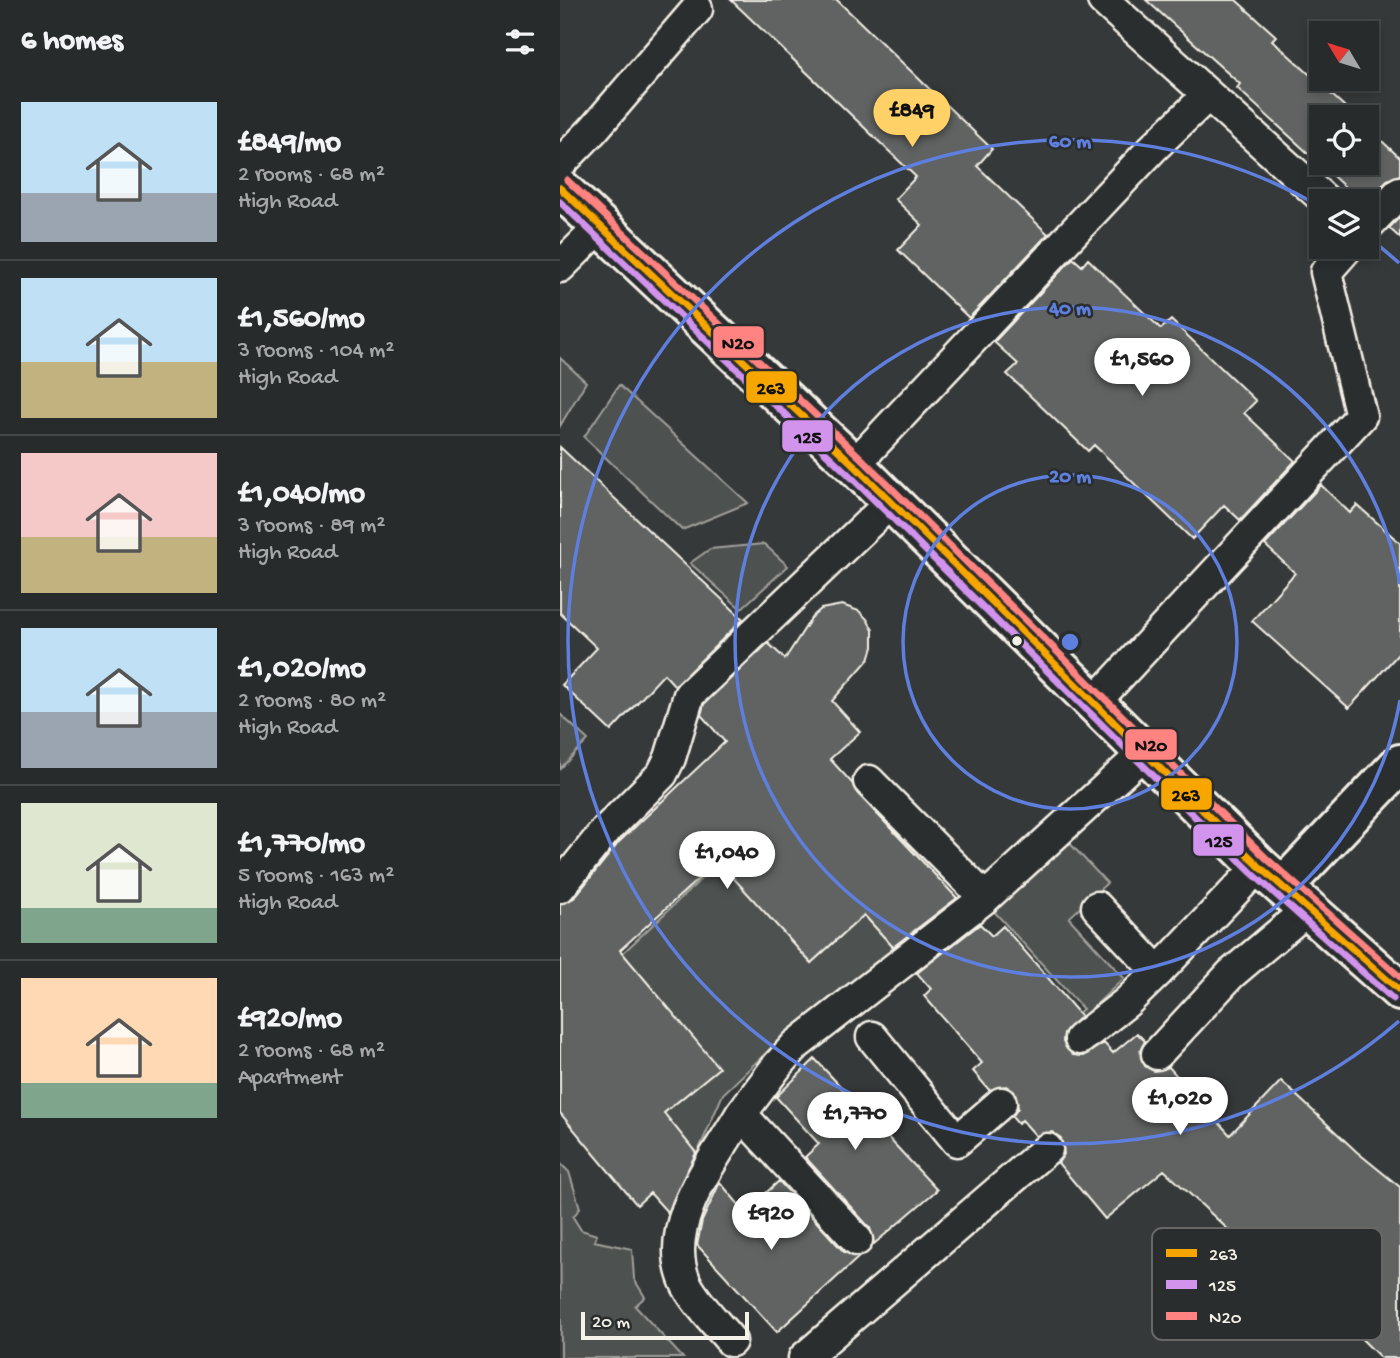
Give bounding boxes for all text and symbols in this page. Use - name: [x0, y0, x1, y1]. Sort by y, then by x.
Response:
- north arrow: [1309, 21, 1379, 91]
- map controls: [1309, 21, 1379, 259]
- icon: filters: [501, 23, 539, 61]
- text: 6 homes: [21, 25, 123, 60]
- pin: £849: [871, 90, 953, 149]
- text: £849: [889, 98, 935, 125]
- button: locate: [1309, 105, 1379, 175]
- text: £849/mo: [238, 127, 341, 162]
- icon: home: [77, 130, 161, 214]
- text: 60 m: [1049, 131, 1091, 156]
- text: 2 rooms · 68 m²: [238, 162, 385, 189]
- text: High Road: [238, 189, 337, 216]
- button: layers: [1309, 189, 1379, 259]
- text: 40 m: [1048, 298, 1091, 323]
- text: £1,560/mo: [238, 303, 365, 338]
- icon: home: [77, 306, 161, 390]
- line badge: N20: [712, 325, 765, 359]
- text: N20: [722, 334, 754, 357]
- text: 3 rooms · 104 m²: [238, 338, 394, 365]
- pin: £1,560: [1085, 338, 1199, 398]
- text: £1,560: [1110, 347, 1174, 374]
- text: High Road: [238, 365, 337, 392]
- line badge: 263: [745, 370, 798, 404]
- text: 263: [757, 379, 786, 402]
- line badge: 125: [781, 419, 834, 453]
- text: 125: [794, 428, 821, 451]
- text: 20 m: [1049, 466, 1091, 491]
- text: £1,040/mo: [238, 478, 365, 513]
- icon: home: [77, 481, 161, 565]
- text: 3 rooms · 89 m²: [238, 513, 385, 540]
- text: High Road: [238, 540, 337, 567]
- centre of rings: [1058, 630, 1082, 654]
- unlabelled marker: [1010, 634, 1024, 648]
- text: £1,020/mo: [238, 653, 366, 688]
- icon: home: [77, 656, 161, 740]
- text: 2 rooms · 80 m²: [238, 688, 386, 715]
- text: High Road: [238, 715, 337, 742]
- line badge: N20: [1124, 728, 1178, 761]
- text: N20: [1135, 736, 1167, 759]
- line badge: 263: [1160, 777, 1213, 811]
- text: 263: [1172, 786, 1201, 809]
- line badge: 125: [1192, 823, 1245, 857]
- text: £1,770/mo: [238, 828, 365, 863]
- icon: home: [77, 831, 161, 915]
- pin: £1,040: [670, 832, 784, 891]
- text: 125: [1205, 832, 1232, 855]
- text: £1,040: [695, 840, 759, 867]
- text: 5 rooms · 163 m²: [238, 863, 394, 890]
- text: High Road: [238, 890, 337, 917]
- text: £920/mo: [238, 1003, 342, 1038]
- icon: home: [77, 1006, 161, 1090]
- text: 2 rooms · 68 m²: [238, 1038, 385, 1065]
- text: Apartment: [238, 1065, 342, 1092]
- pin: £1,020: [1123, 1078, 1237, 1137]
- text: £1,020: [1148, 1086, 1212, 1113]
- pin: £1,770: [798, 1092, 912, 1152]
- text: £1,770: [823, 1101, 887, 1128]
- pin: £920: [730, 1192, 812, 1252]
- text: £920: [748, 1201, 794, 1228]
- legend: [1152, 1228, 1382, 1340]
- text: 263: [1209, 1245, 1238, 1268]
- text: 125: [1208, 1276, 1236, 1299]
- text: N20: [1209, 1308, 1242, 1331]
- scale bar: [581, 1309, 749, 1341]
- text: 20 m: [592, 1312, 630, 1335]

